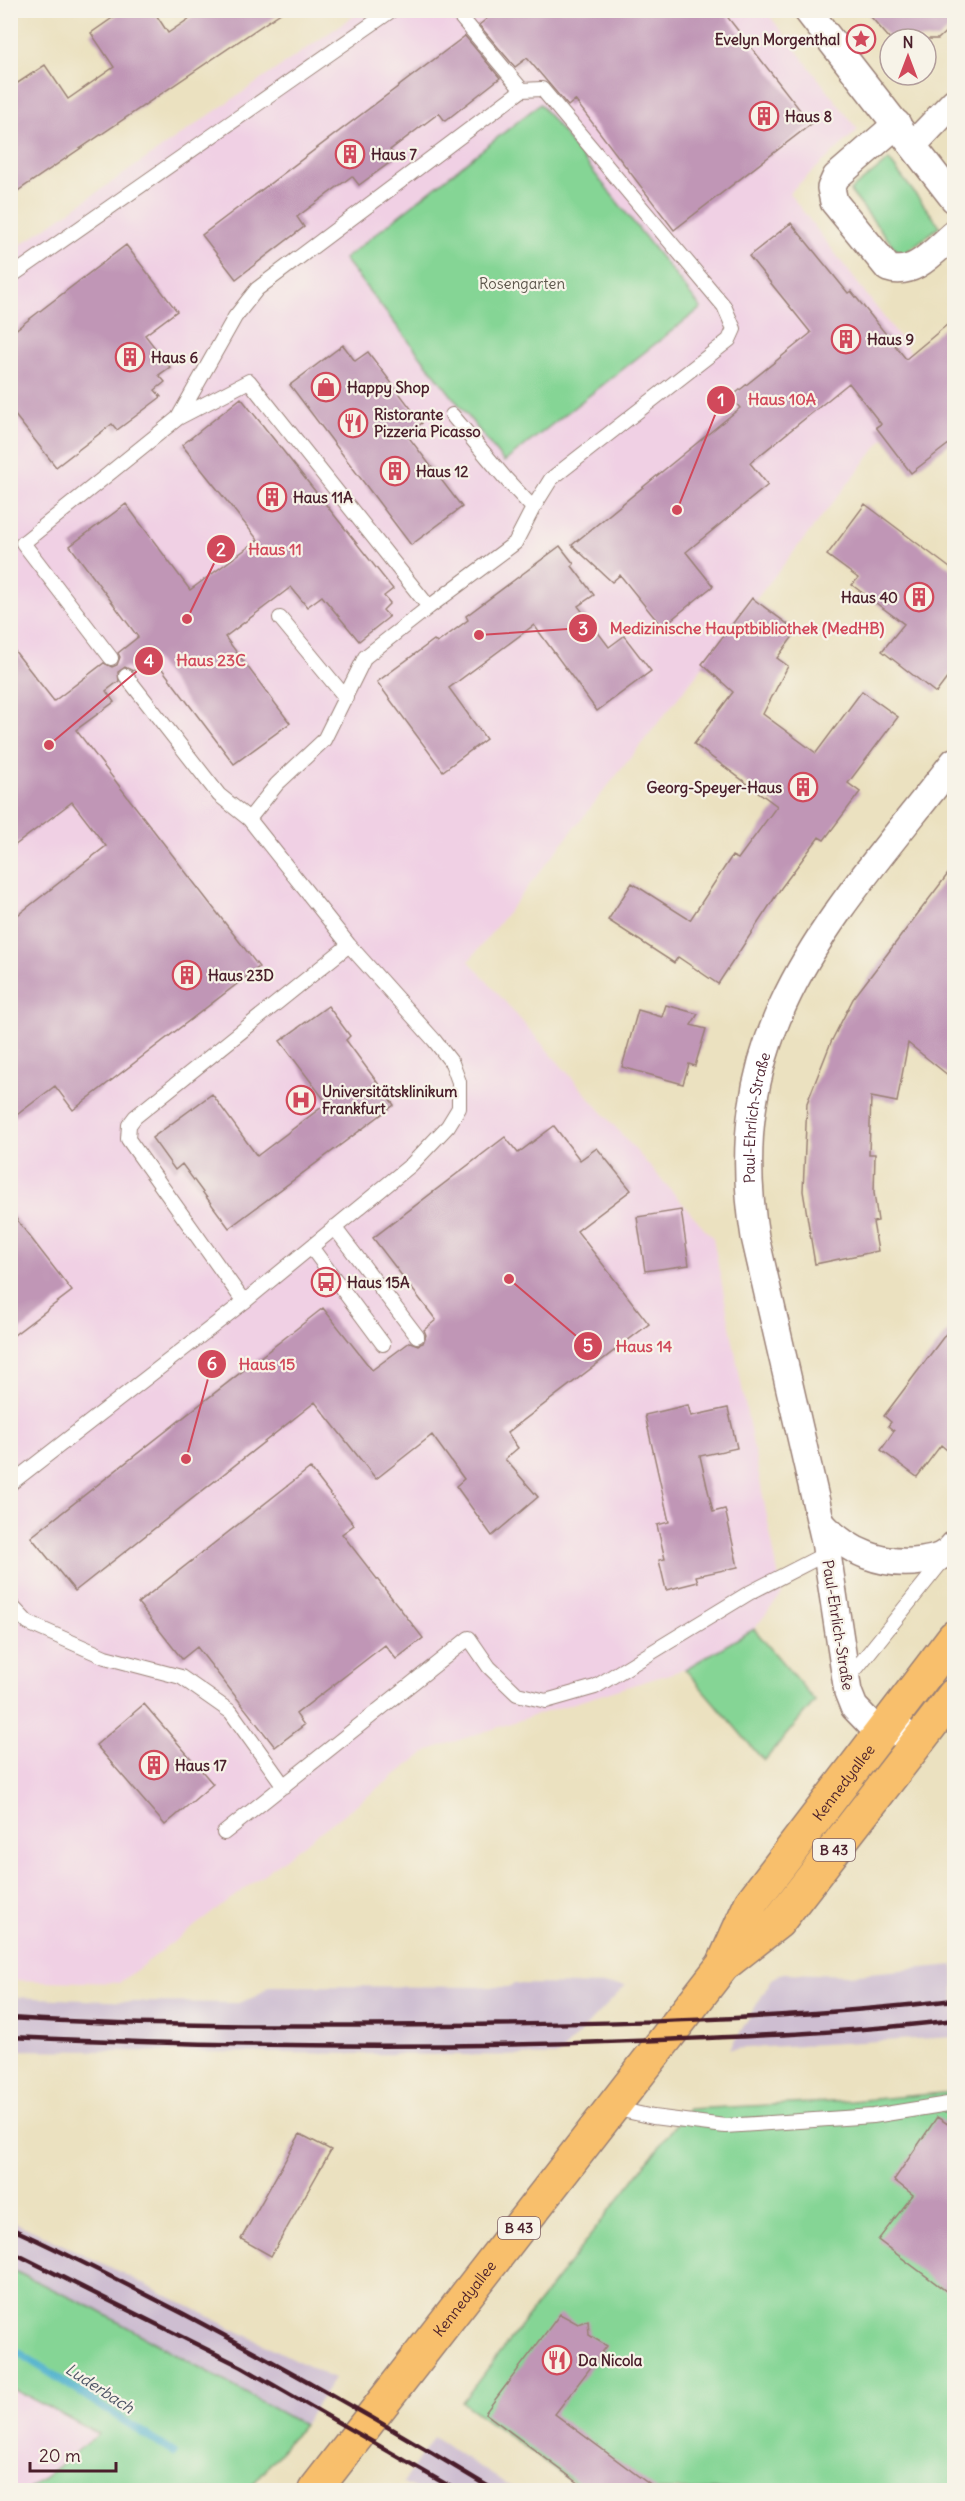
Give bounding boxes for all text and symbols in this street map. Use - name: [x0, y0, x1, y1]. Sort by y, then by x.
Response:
- place icon: Evelyn Morgenthal: [845, 23, 877, 55]
- north arrow: [878, 27, 938, 87]
- place label: Evelyn Morgenthal: [715, 30, 840, 50]
- text: N: [902, 32, 914, 52]
- building icon: Haus 8: [748, 100, 780, 132]
- place label: Haus 8: [785, 107, 832, 126]
- building icon: Haus 7: [334, 138, 366, 170]
- place label: Haus 7: [371, 145, 417, 164]
- park label: Rosengarten: [479, 274, 565, 293]
- building icon: Haus 9: [830, 323, 862, 355]
- place label: Haus 9: [867, 330, 914, 349]
- building icon: Haus 6: [114, 341, 146, 373]
- place label: Haus 6: [151, 348, 198, 367]
- shop icon: Happy Shop: [310, 371, 342, 403]
- place label: Happy Shop: [347, 378, 430, 398]
- callout: Haus 10A: [706, 383, 828, 417]
- text: 1: [717, 388, 725, 411]
- text: Haus 10A: [748, 389, 816, 409]
- place label: Ristorante Pizzeria Picasso: [374, 405, 481, 441]
- restaurant icon: Ristorante Pizzeria Picasso: [337, 407, 369, 439]
- building icon: Haus 12: [379, 455, 411, 487]
- place label: Haus 12: [416, 462, 469, 481]
- building icon: Haus 11A: [256, 481, 288, 513]
- place label: Haus 11A: [293, 488, 353, 507]
- callout: Haus 11: [206, 532, 313, 566]
- text: 2: [216, 538, 226, 561]
- text: Haus 11: [248, 539, 302, 559]
- building icon: Haus 40: [903, 581, 935, 613]
- place label: Haus 40: [841, 588, 898, 607]
- callout: Medizinische Hauptbibliothek (MedHB): [568, 611, 896, 645]
- text: 3: [578, 617, 588, 640]
- text: Medizinische Hauptbibliothek (MedHB): [610, 618, 884, 639]
- callout: Haus 23C: [134, 644, 258, 678]
- text: 4: [144, 649, 155, 672]
- text: Haus 23C: [176, 650, 246, 670]
- building icon: Georg-Speyer-Haus: [787, 771, 819, 803]
- place label: Georg-Speyer-Haus: [646, 778, 782, 798]
- building icon: Haus 23D: [171, 959, 203, 991]
- place label: Haus 23D: [208, 966, 274, 985]
- street label: Paul-Ehrlich-Straße: [739, 1050, 774, 1184]
- place label: Universitätsklinikum Frankfurt: [322, 1082, 457, 1118]
- hospital icon: Universitätsklinikum Frankfurt: [285, 1084, 317, 1116]
- bus stop icon: Haus 15A: [310, 1266, 342, 1298]
- place label: Haus 15A: [347, 1273, 410, 1292]
- callout: Haus 14: [573, 1329, 684, 1363]
- text: 5: [583, 1334, 593, 1357]
- text: Haus 14: [616, 1336, 672, 1356]
- callout: Haus 15: [197, 1347, 308, 1381]
- text: 6: [207, 1352, 217, 1375]
- text: Haus 15: [239, 1354, 295, 1374]
- street label: Paul-Ehrlich-Straße: [818, 1558, 858, 1692]
- street label: Kennedyallee: [808, 1740, 879, 1824]
- building icon: Haus 17: [138, 1749, 170, 1781]
- place label: Haus 17: [175, 1756, 227, 1775]
- road number: B 43: [813, 1839, 855, 1861]
- road number: B 43: [498, 2217, 540, 2239]
- street label: Kennedyallee: [429, 2256, 500, 2340]
- restaurant icon: Da Nicola: [541, 2344, 573, 2376]
- place label: Da Nicola: [578, 2351, 643, 2370]
- water label: Luderbach: [62, 2358, 139, 2418]
- scale bar: [30, 2435, 116, 2473]
- text: 20 m: [39, 2444, 81, 2467]

